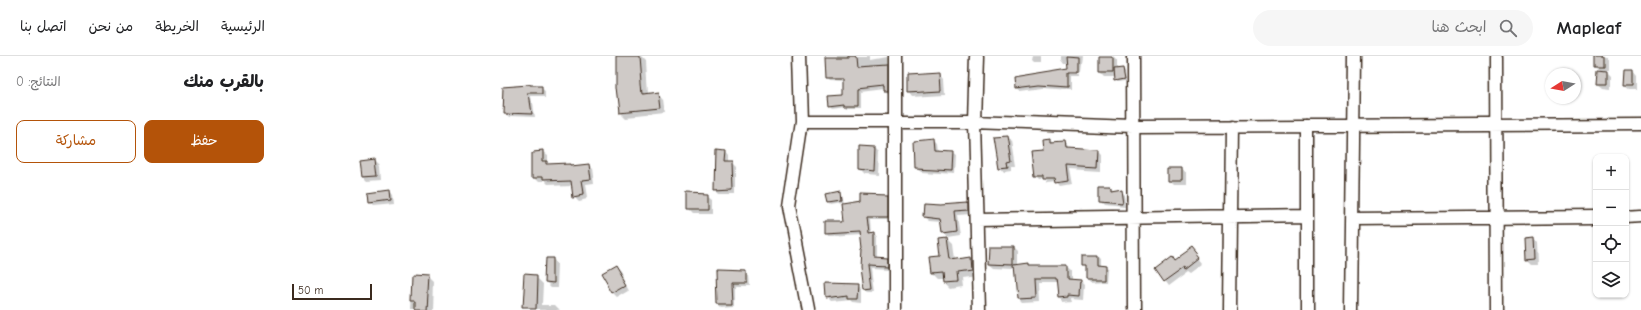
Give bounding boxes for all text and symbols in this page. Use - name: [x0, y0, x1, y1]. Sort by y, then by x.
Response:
- search box: [1253, 10, 1533, 46]
- icon: search: [1497, 17, 1519, 39]
- text: Mapleaf: [1557, 17, 1621, 39]
- text: اتصل بنا: [20, 18, 67, 35]
- text: من نحن: [89, 18, 133, 35]
- text: الخريطة: [155, 18, 199, 35]
- text: الرئيسية: [221, 18, 265, 35]
- text: ابحث هنا: [1431, 18, 1487, 36]
- north arrow: [1545, 68, 1581, 104]
- text: بالقرب منك: [183, 72, 264, 91]
- text: النتائج: 0: [16, 74, 61, 89]
- button: مشاركة: [16, 120, 136, 163]
- button: حفظ: [144, 120, 264, 163]
- map controls: [1593, 154, 1629, 298]
- button: +: [1593, 154, 1629, 190]
- button: −: [1593, 190, 1629, 226]
- button: locate: [1593, 226, 1629, 262]
- button: layers: [1593, 262, 1629, 298]
- scale bar: [292, 282, 372, 301]
- text: 50 m: [298, 284, 323, 297]

